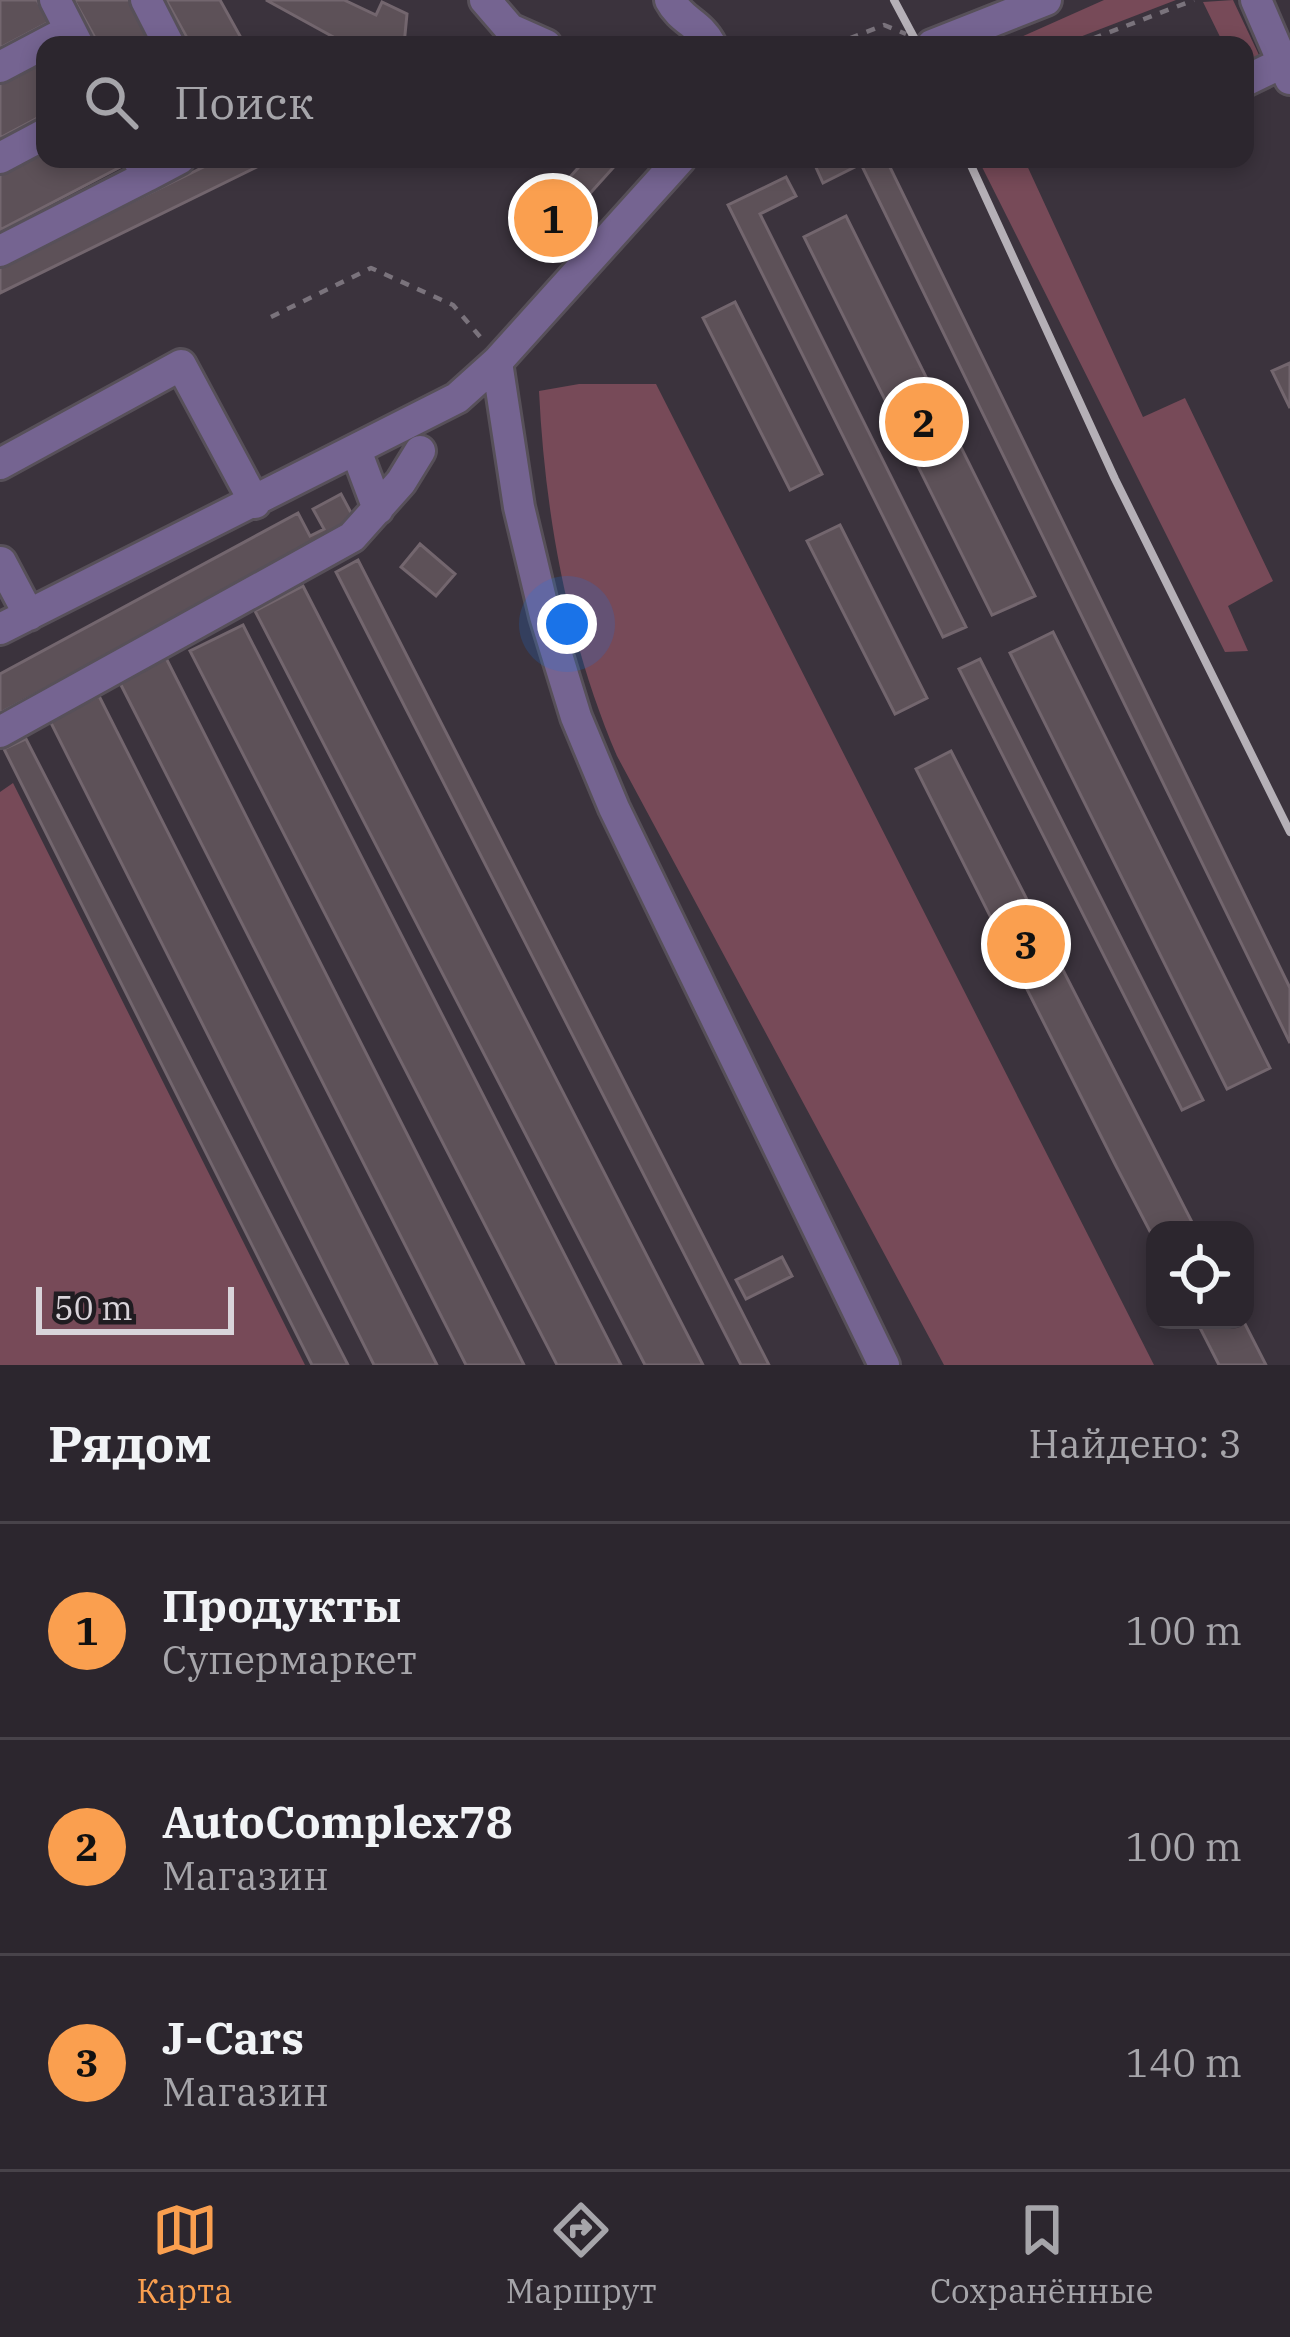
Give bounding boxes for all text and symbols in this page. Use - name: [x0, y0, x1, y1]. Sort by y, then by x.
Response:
- search box: [36, 36, 1254, 168]
- icon: search: [78, 69, 144, 135]
- text: Поиск: [174, 73, 314, 131]
- pin: 1: [514, 173, 592, 263]
- pin: 2: [885, 377, 963, 467]
- your location: [537, 594, 597, 654]
- pin: 3: [987, 899, 1065, 989]
- map controls: [1146, 1221, 1254, 1329]
- button: locate: [1146, 1221, 1254, 1329]
- scale bar: [36, 1281, 234, 1334]
- text: 50 m: [54, 1286, 133, 1329]
- text: Рядом: [48, 1410, 212, 1476]
- text: Найдено: 3: [1029, 1418, 1242, 1469]
- text: Продукты: [162, 1576, 402, 1634]
- text: 1: [75, 1605, 99, 1656]
- text: 100 m: [1126, 1605, 1242, 1656]
- text: Супермаркет: [162, 1634, 417, 1685]
- text: AutoComplex78: [162, 1792, 513, 1850]
- text: 2: [75, 1821, 99, 1872]
- text: 100 m: [1126, 1821, 1242, 1872]
- text: Магазин: [162, 1850, 329, 1901]
- text: J-Cars: [162, 2008, 304, 2066]
- text: 3: [75, 2037, 99, 2088]
- text: 140 m: [1126, 2037, 1242, 2088]
- text: Магазин: [162, 2066, 329, 2117]
- tab: Карта: [137, 2197, 232, 2312]
- tab: Маршрут: [506, 2197, 657, 2312]
- tab: Сохранённые: [930, 2197, 1153, 2312]

